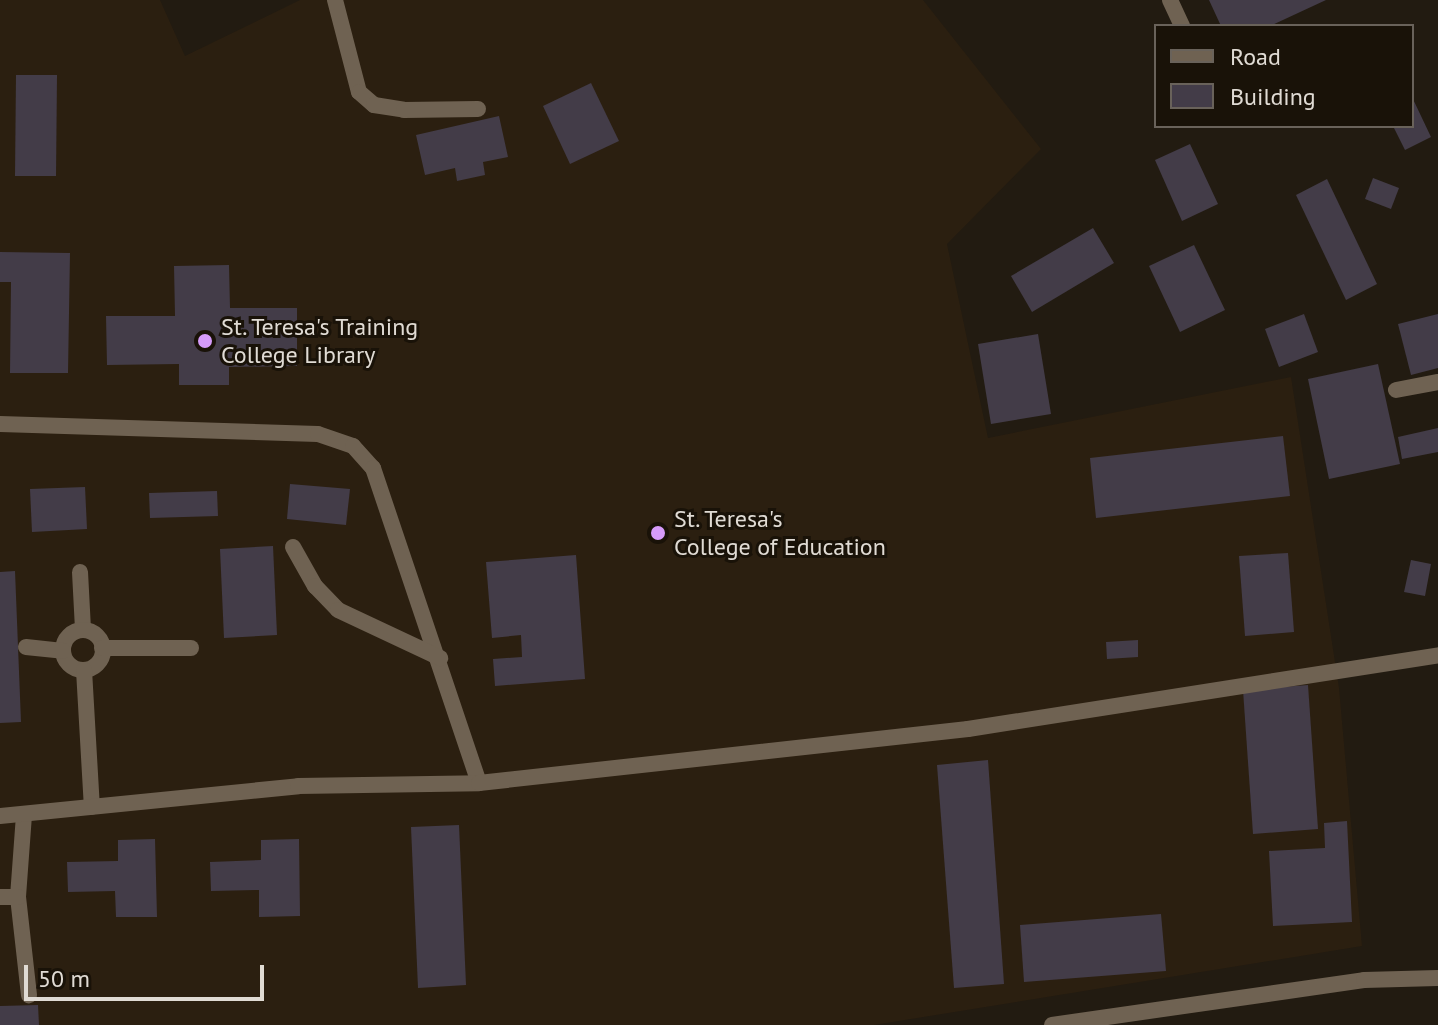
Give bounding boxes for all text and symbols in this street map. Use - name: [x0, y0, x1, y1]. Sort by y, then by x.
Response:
- legend: [1154, 24, 1414, 128]
- text: Road: [1230, 41, 1281, 72]
- text: Building: [1230, 81, 1316, 112]
- place label: St. Teresa's Training College Library: [221, 313, 422, 369]
- marker: St. Teresa's Training College Library: [196, 332, 214, 350]
- place label: St. Teresa's College of Education: [674, 505, 886, 561]
- marker: St. Teresa's College of Education: [649, 524, 667, 542]
- scale bar: [28, 949, 268, 999]
- text: 50 m: [38, 963, 90, 994]

